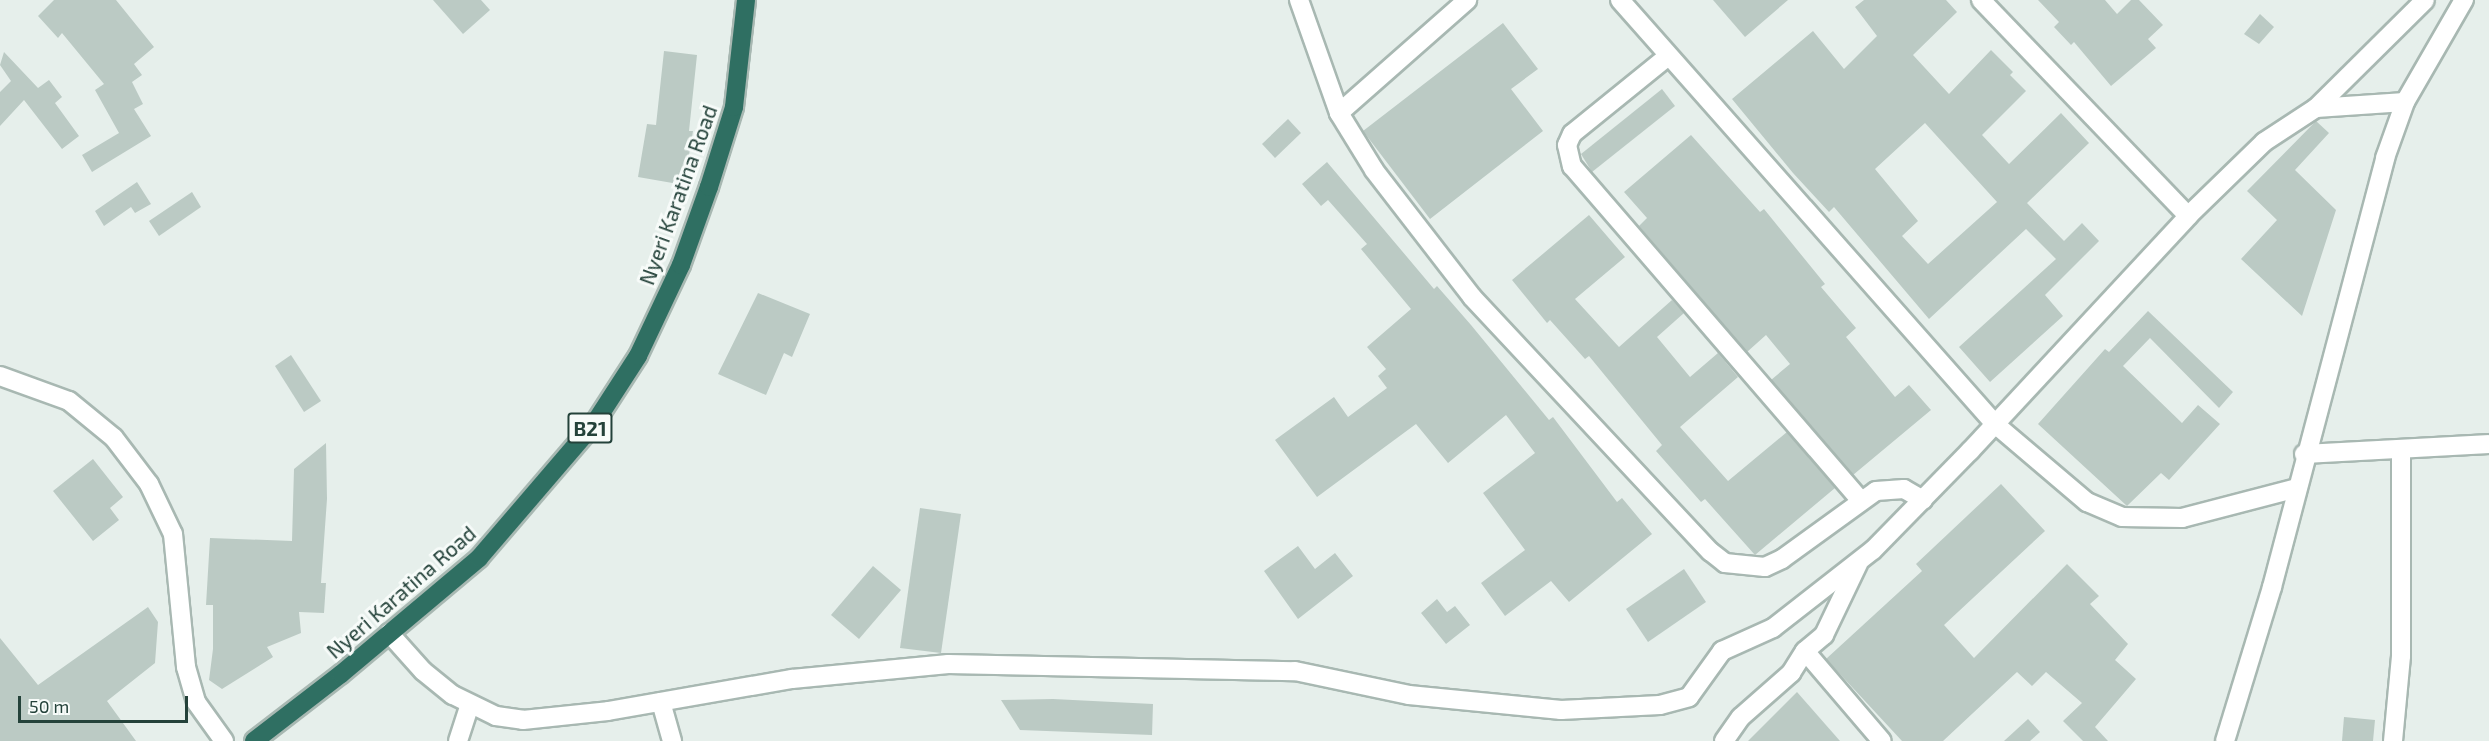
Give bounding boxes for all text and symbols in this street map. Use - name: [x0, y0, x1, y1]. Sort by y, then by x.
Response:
- street label: Nyeri Karatina Road: [634, 102, 722, 288]
- road number: B21: [566, 411, 614, 445]
- street label: Nyeri Karatina Road: [321, 520, 481, 664]
- scale bar: [21, 684, 190, 722]
- text: 50 m: [29, 695, 69, 717]

